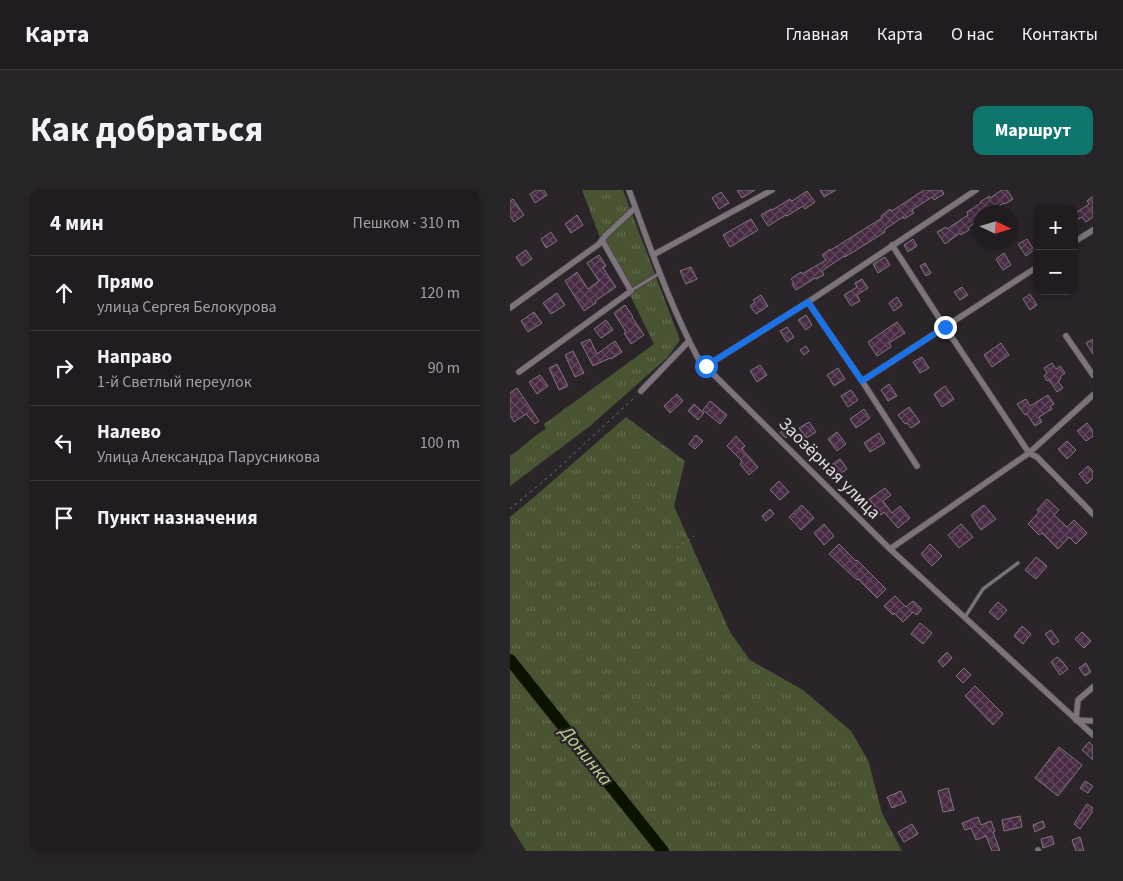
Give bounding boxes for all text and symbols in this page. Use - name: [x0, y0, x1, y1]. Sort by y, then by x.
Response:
- text: Карта: [25, 17, 89, 52]
- text: Главная: [786, 22, 849, 47]
- text: Карта: [877, 22, 923, 47]
- text: О нас: [951, 22, 994, 47]
- text: Контакты: [1022, 22, 1098, 47]
- text: Как добраться: [30, 105, 263, 155]
- button: Маршрут: [973, 106, 1093, 155]
- north arrow: [973, 205, 1018, 250]
- map controls: [1033, 205, 1078, 295]
- button: +: [1033, 205, 1078, 250]
- text: 4 мин: [50, 208, 104, 238]
- text: Пешком · 310 m: [353, 212, 460, 234]
- button: −: [1033, 250, 1078, 295]
- text: Прямо: [97, 269, 154, 296]
- icon: ahead: [50, 279, 78, 307]
- text: 120 m: [420, 282, 460, 304]
- text: улица Сергея Белокурова: [97, 296, 277, 318]
- route end: [934, 316, 957, 339]
- text: Направо: [97, 344, 172, 371]
- icon: right: [50, 354, 78, 382]
- route start: [695, 355, 718, 378]
- text: 90 m: [428, 357, 460, 379]
- text: 1-й Светлый переулок: [97, 371, 252, 393]
- street label: Заозёрная улица: [773, 412, 886, 525]
- text: Налево: [97, 419, 161, 446]
- icon: left: [50, 429, 78, 457]
- text: 100 m: [420, 432, 460, 454]
- text: Улица Александра Парусникова: [97, 446, 320, 468]
- icon: arrive: [50, 504, 78, 532]
- text: Пункт назначения: [97, 505, 258, 532]
- water label: Донинка: [552, 719, 619, 792]

